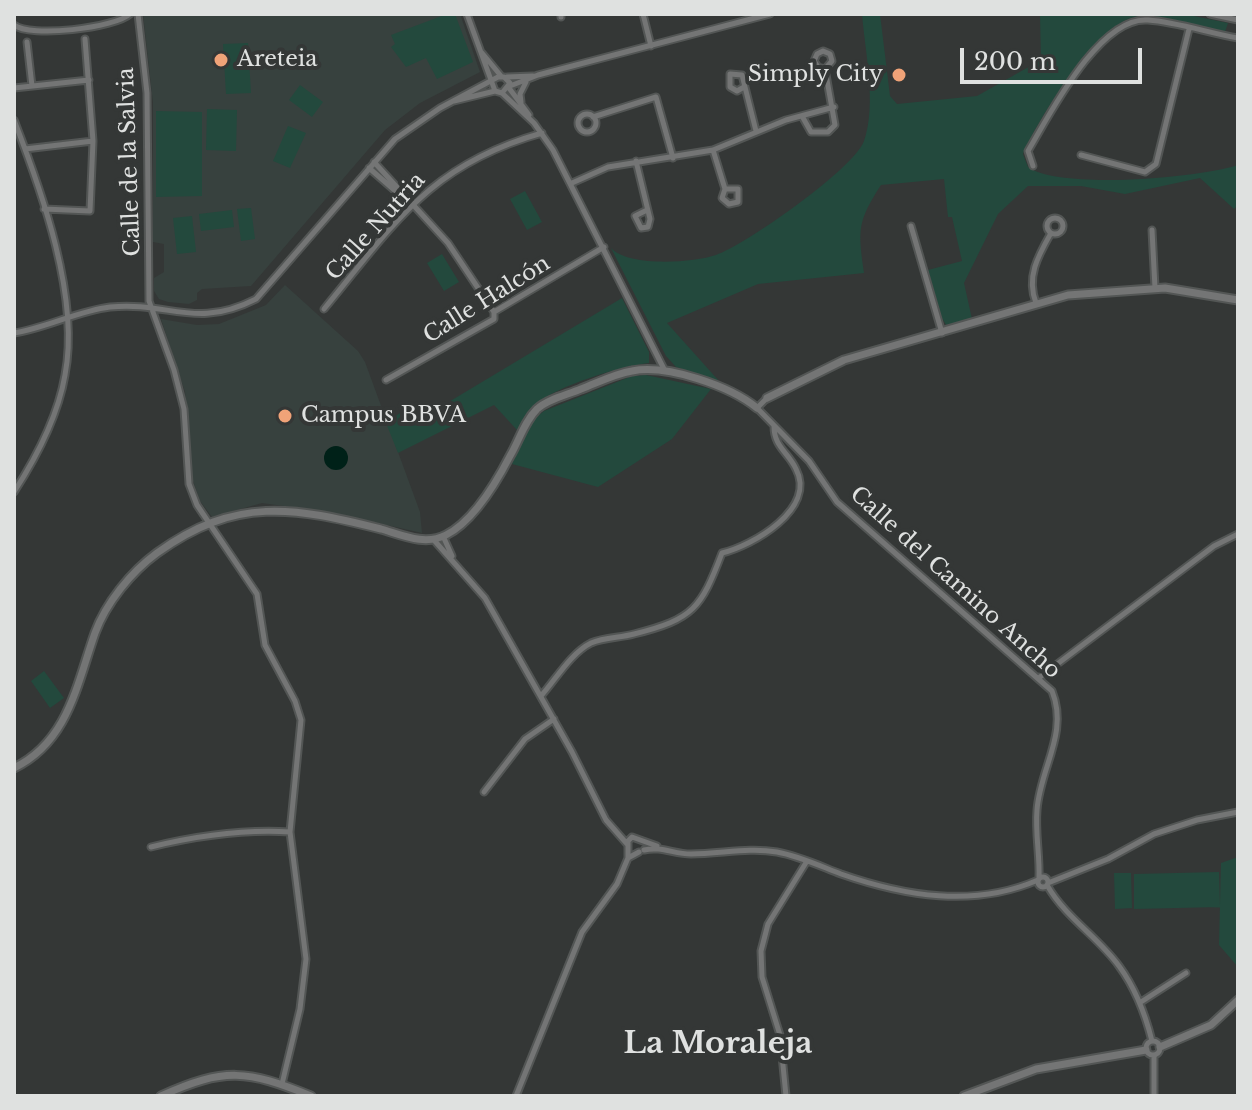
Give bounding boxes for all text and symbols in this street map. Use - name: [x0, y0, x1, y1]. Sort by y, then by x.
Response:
- scale bar: [964, 32, 1146, 82]
- place label: Areteia: [237, 47, 317, 73]
- text: 200 m: [974, 47, 1056, 76]
- marker: Areteia: [212, 51, 230, 69]
- place label: Simply City: [748, 62, 883, 88]
- marker: Simply City: [890, 66, 908, 84]
- street label: Calle de la Salvia: [114, 67, 146, 257]
- street label: Calle Nutria: [321, 168, 431, 286]
- street label: Calle Halcón: [419, 251, 555, 349]
- place label: Campus BBVA: [301, 403, 466, 429]
- marker: Campus BBVA: [276, 407, 294, 425]
- street label: Calle del Camino Ancho: [844, 481, 1066, 685]
- district label: La Moraleja: [624, 1027, 812, 1063]

